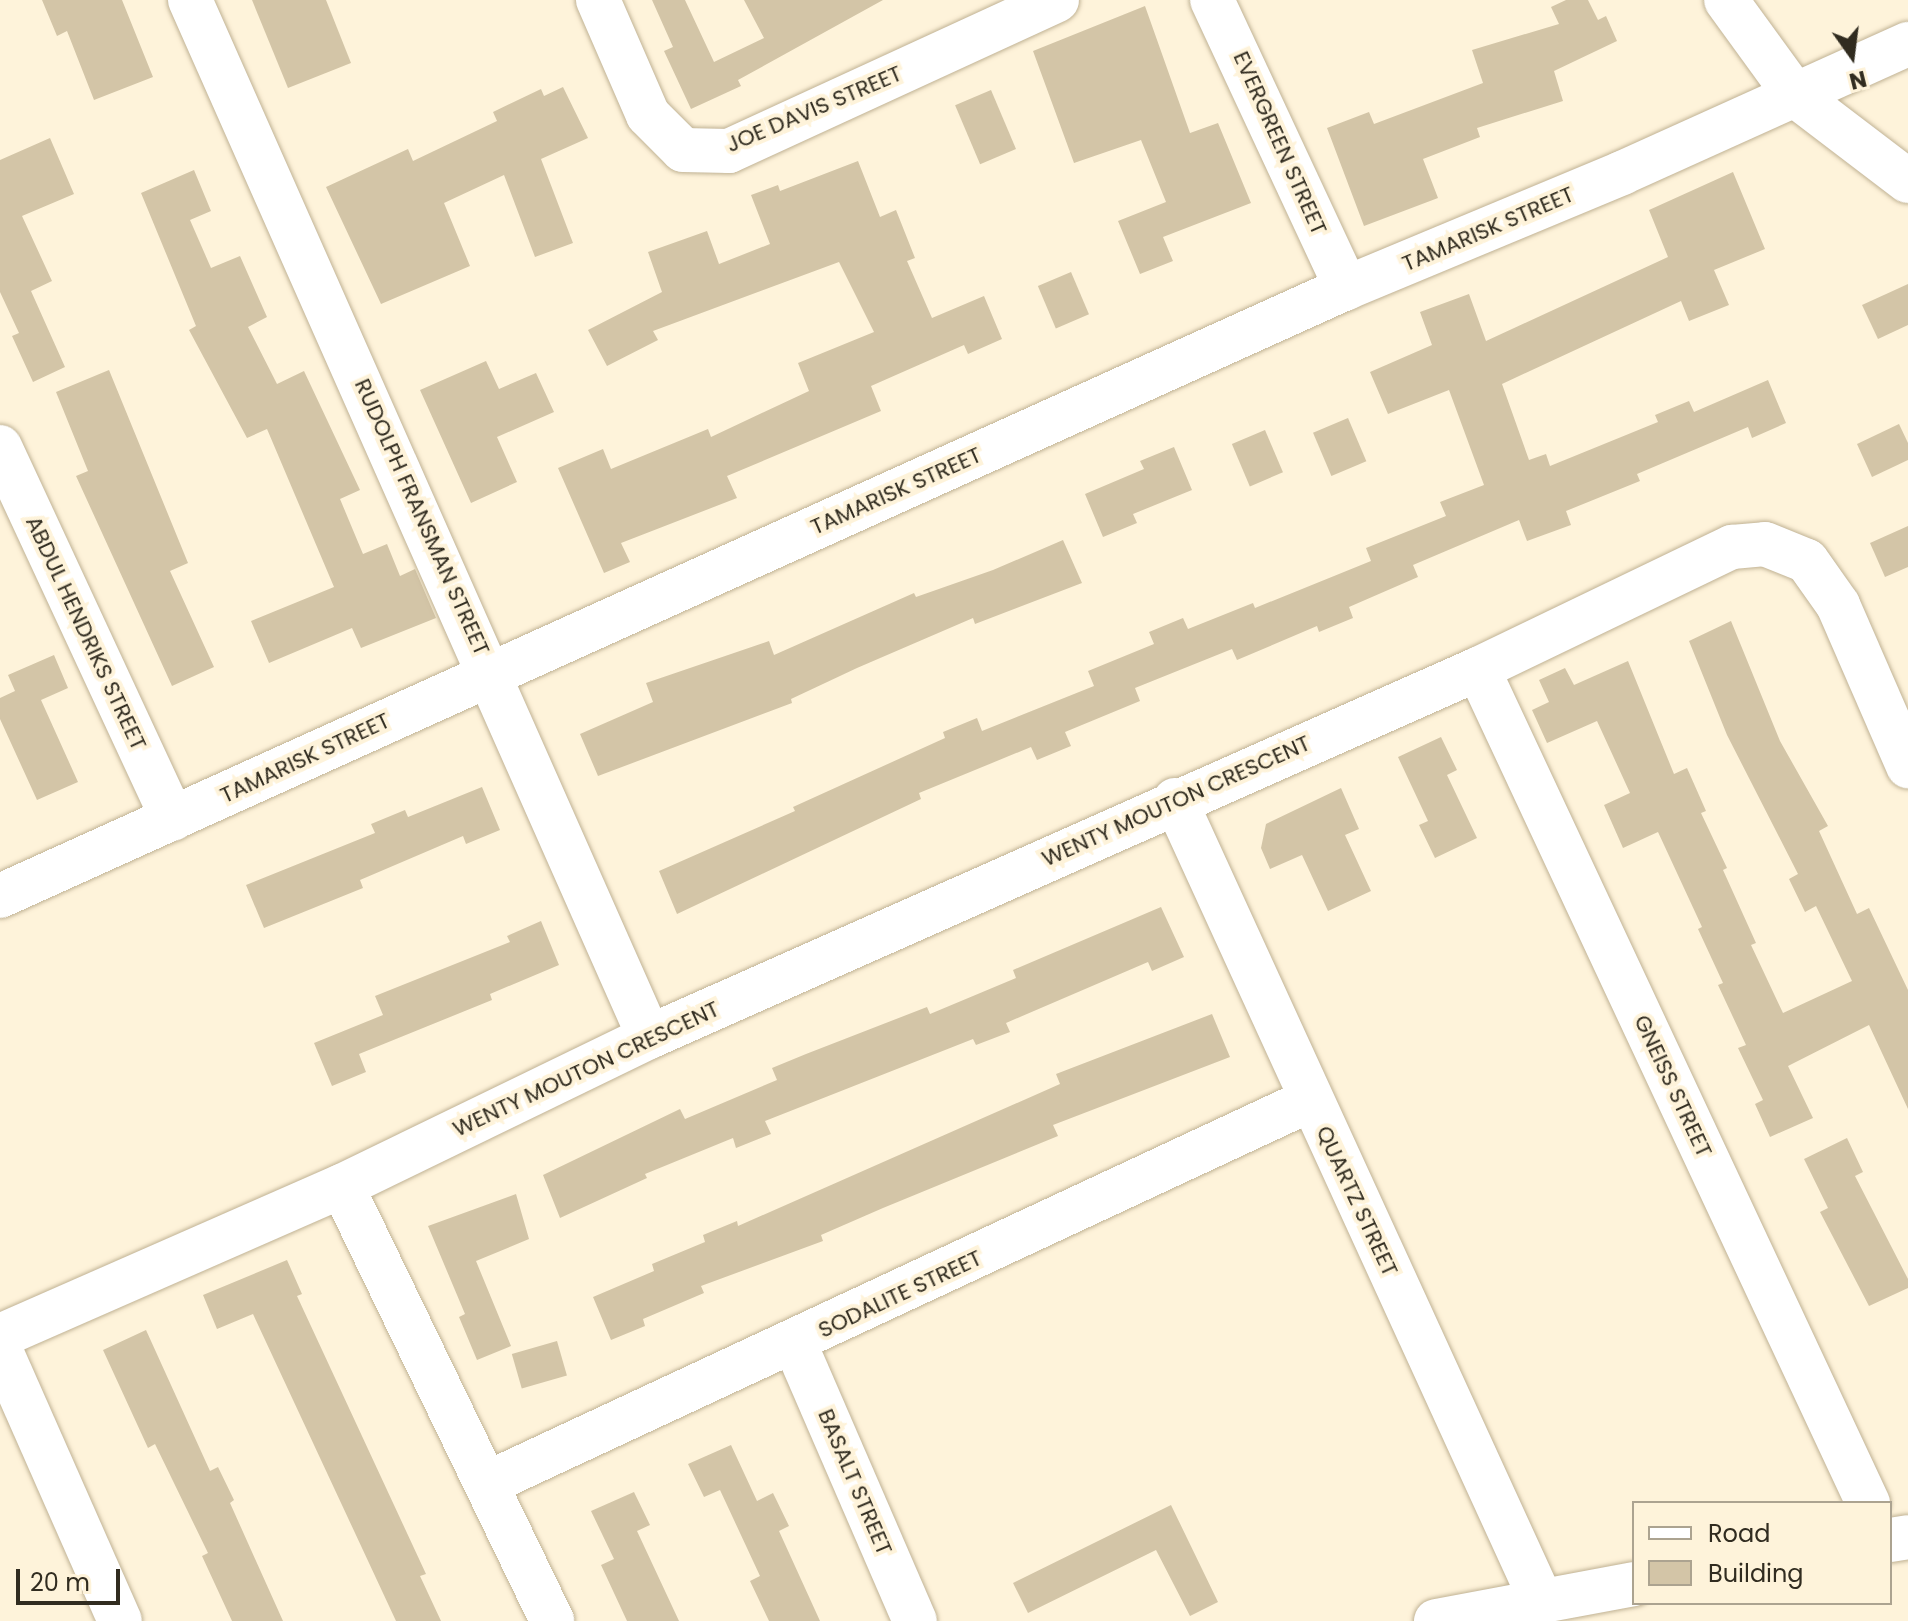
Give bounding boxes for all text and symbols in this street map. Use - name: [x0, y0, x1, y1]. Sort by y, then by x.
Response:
- north arrow: [1812, 16, 1892, 96]
- street label: EVERGREEN STREET: [1228, 47, 1332, 239]
- street label: JOE DAVIS STREET: [722, 60, 906, 158]
- text: N: [1846, 63, 1870, 97]
- street label: TAMARISK STREET: [1398, 181, 1578, 277]
- street label: RUDOLPH FRANSMAN STREET: [349, 375, 495, 659]
- street label: TAMARISK STREET: [807, 442, 985, 540]
- street label: ABDUL HENDRIKS STREET: [20, 512, 152, 754]
- street label: TAMARISK STREET: [216, 707, 394, 809]
- street label: WENTY MOUTON CRESCENT: [1038, 730, 1314, 872]
- street label: WENTY MOUTON CRESCENT: [449, 996, 723, 1142]
- street label: GNEISS STREET: [1629, 1011, 1717, 1161]
- street label: QUARTZ STREET: [1311, 1122, 1403, 1280]
- street label: SODALITE STREET: [814, 1245, 986, 1343]
- street label: BASALT STREET: [812, 1405, 898, 1559]
- legend: [1632, 1501, 1892, 1605]
- text: Road: [1708, 1517, 1770, 1550]
- scale bar: [20, 1553, 124, 1603]
- text: Building: [1708, 1557, 1804, 1590]
- text: 20 m: [30, 1566, 90, 1599]

